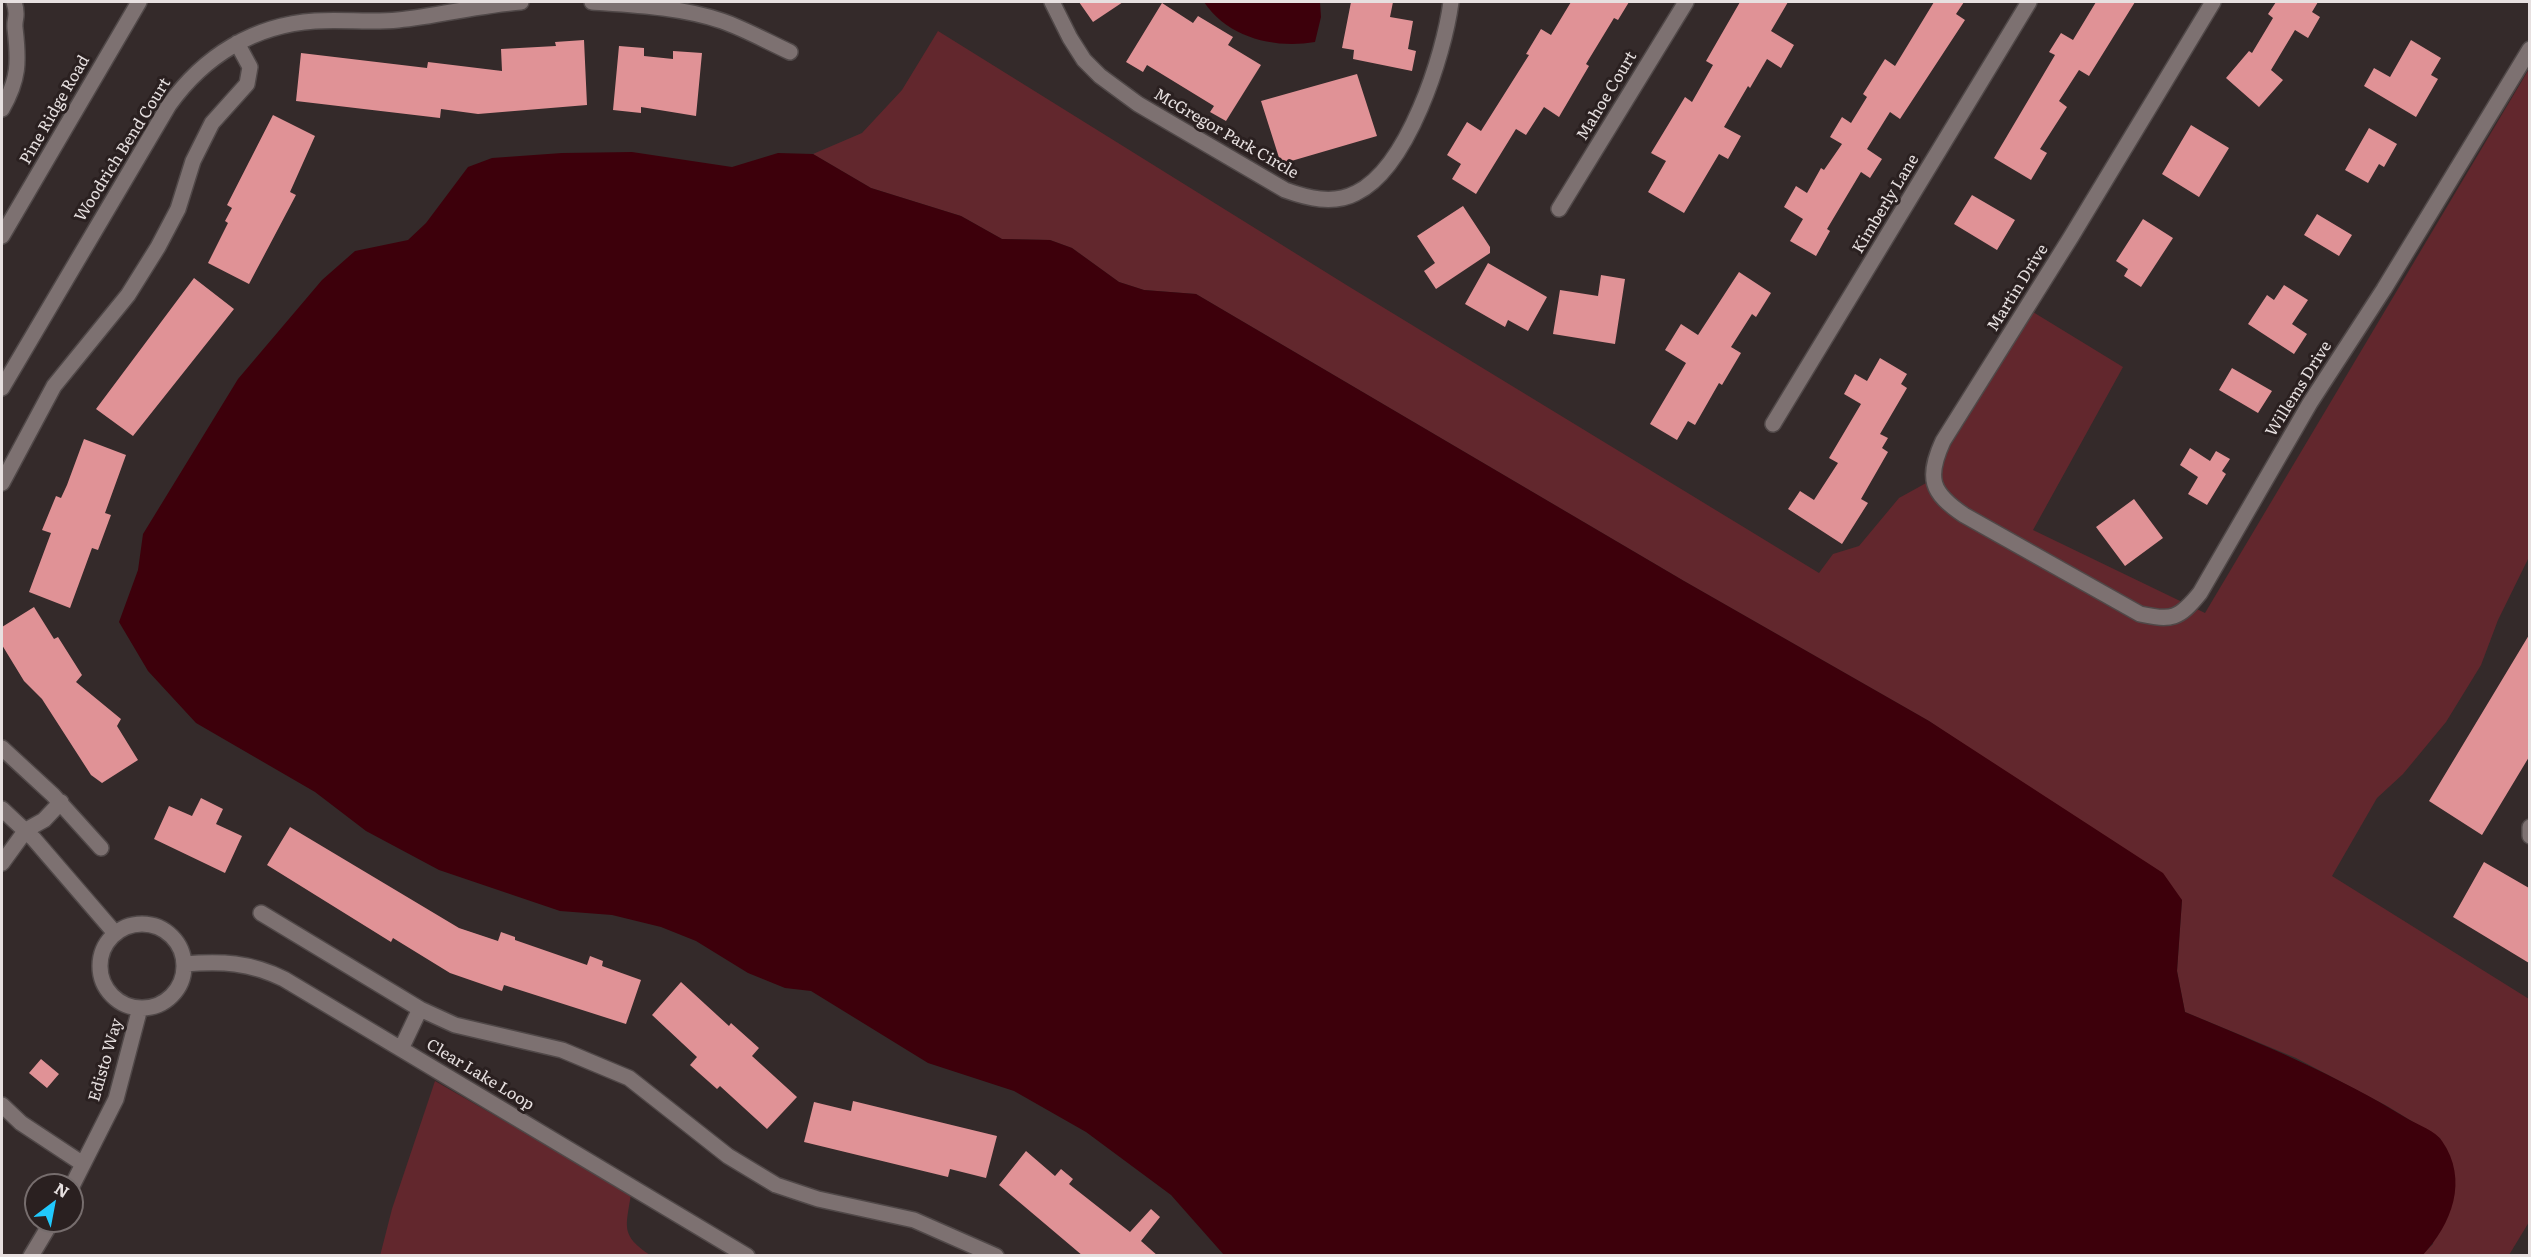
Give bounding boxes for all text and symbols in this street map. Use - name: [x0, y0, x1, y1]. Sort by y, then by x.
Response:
- street label: Mahoe Court: [1573, 48, 1641, 144]
- street label: Pine Ridge Road: [16, 52, 94, 168]
- street label: Woodrich Bend Court: [71, 75, 175, 225]
- street label: McGregor Park Circle: [1150, 85, 1302, 183]
- street label: Kimberly Lane: [1849, 151, 1923, 257]
- street label: Martin Drive: [1984, 241, 2052, 335]
- street label: Willems Drive: [2262, 338, 2336, 440]
- street label: Edisto Way: [85, 1016, 127, 1104]
- street label: Clear Lake Loop: [423, 1035, 537, 1115]
- north arrow: [24, 1173, 84, 1233]
- text: N: [50, 1176, 75, 1203]

